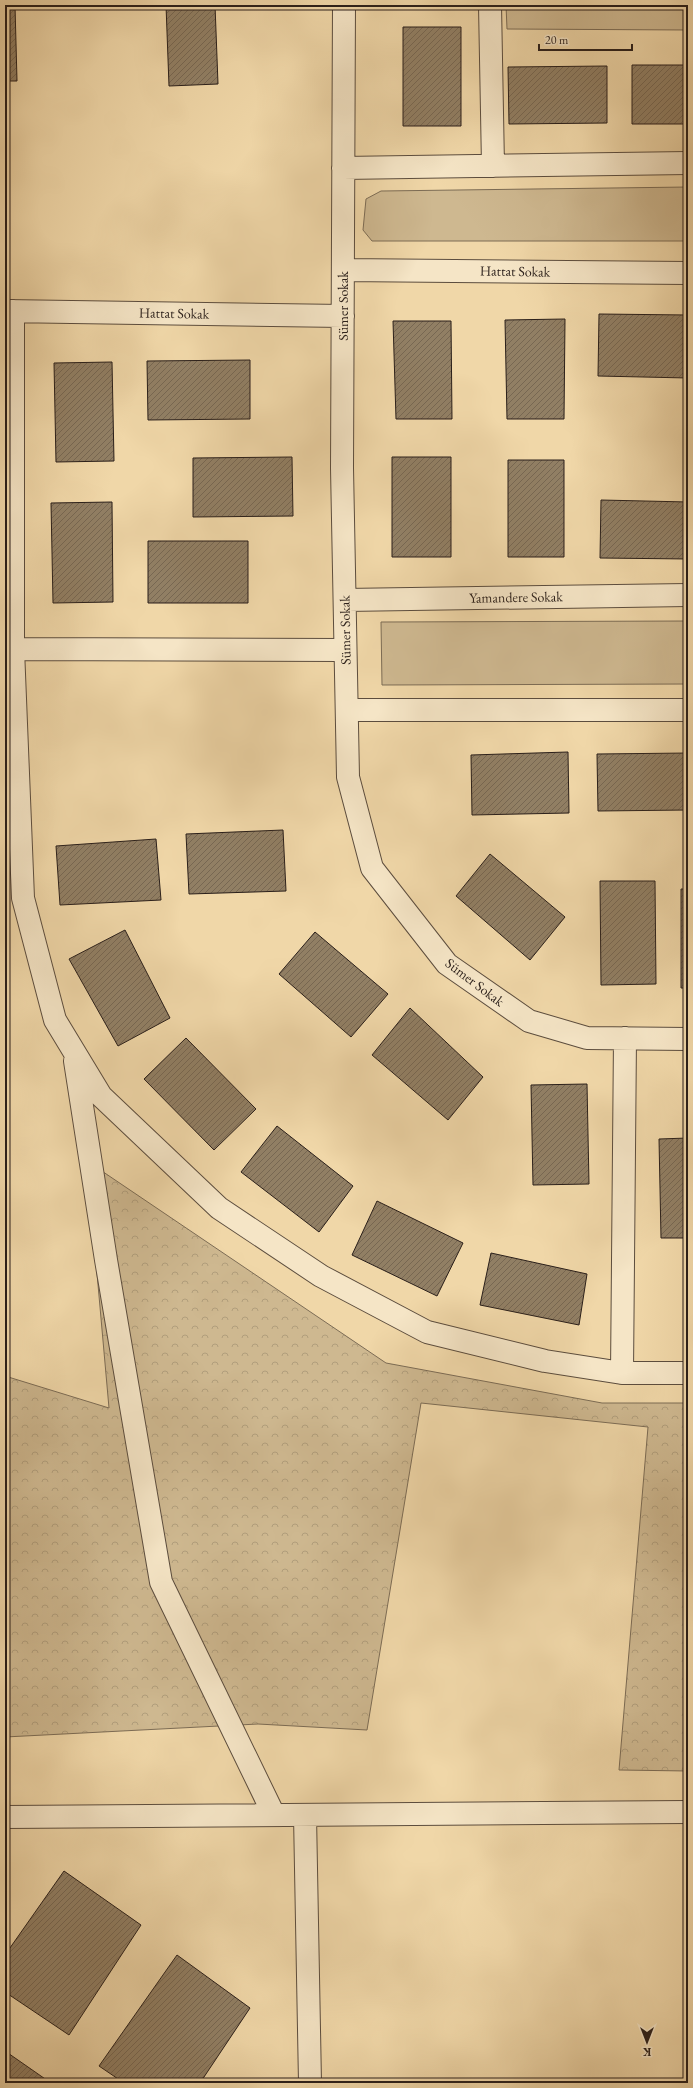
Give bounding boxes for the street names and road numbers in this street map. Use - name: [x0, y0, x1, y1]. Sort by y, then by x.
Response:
- street label: Hattat Sokak: [480, 261, 551, 281]
- street label: Sümer Sokak: [334, 271, 352, 341]
- street label: Hattat Sokak: [139, 303, 210, 323]
- street label: Yamandere Sokak: [469, 587, 563, 607]
- street label: Sümer Sokak: [335, 595, 355, 665]
- street label: Sümer Sokak: [442, 954, 509, 1010]

